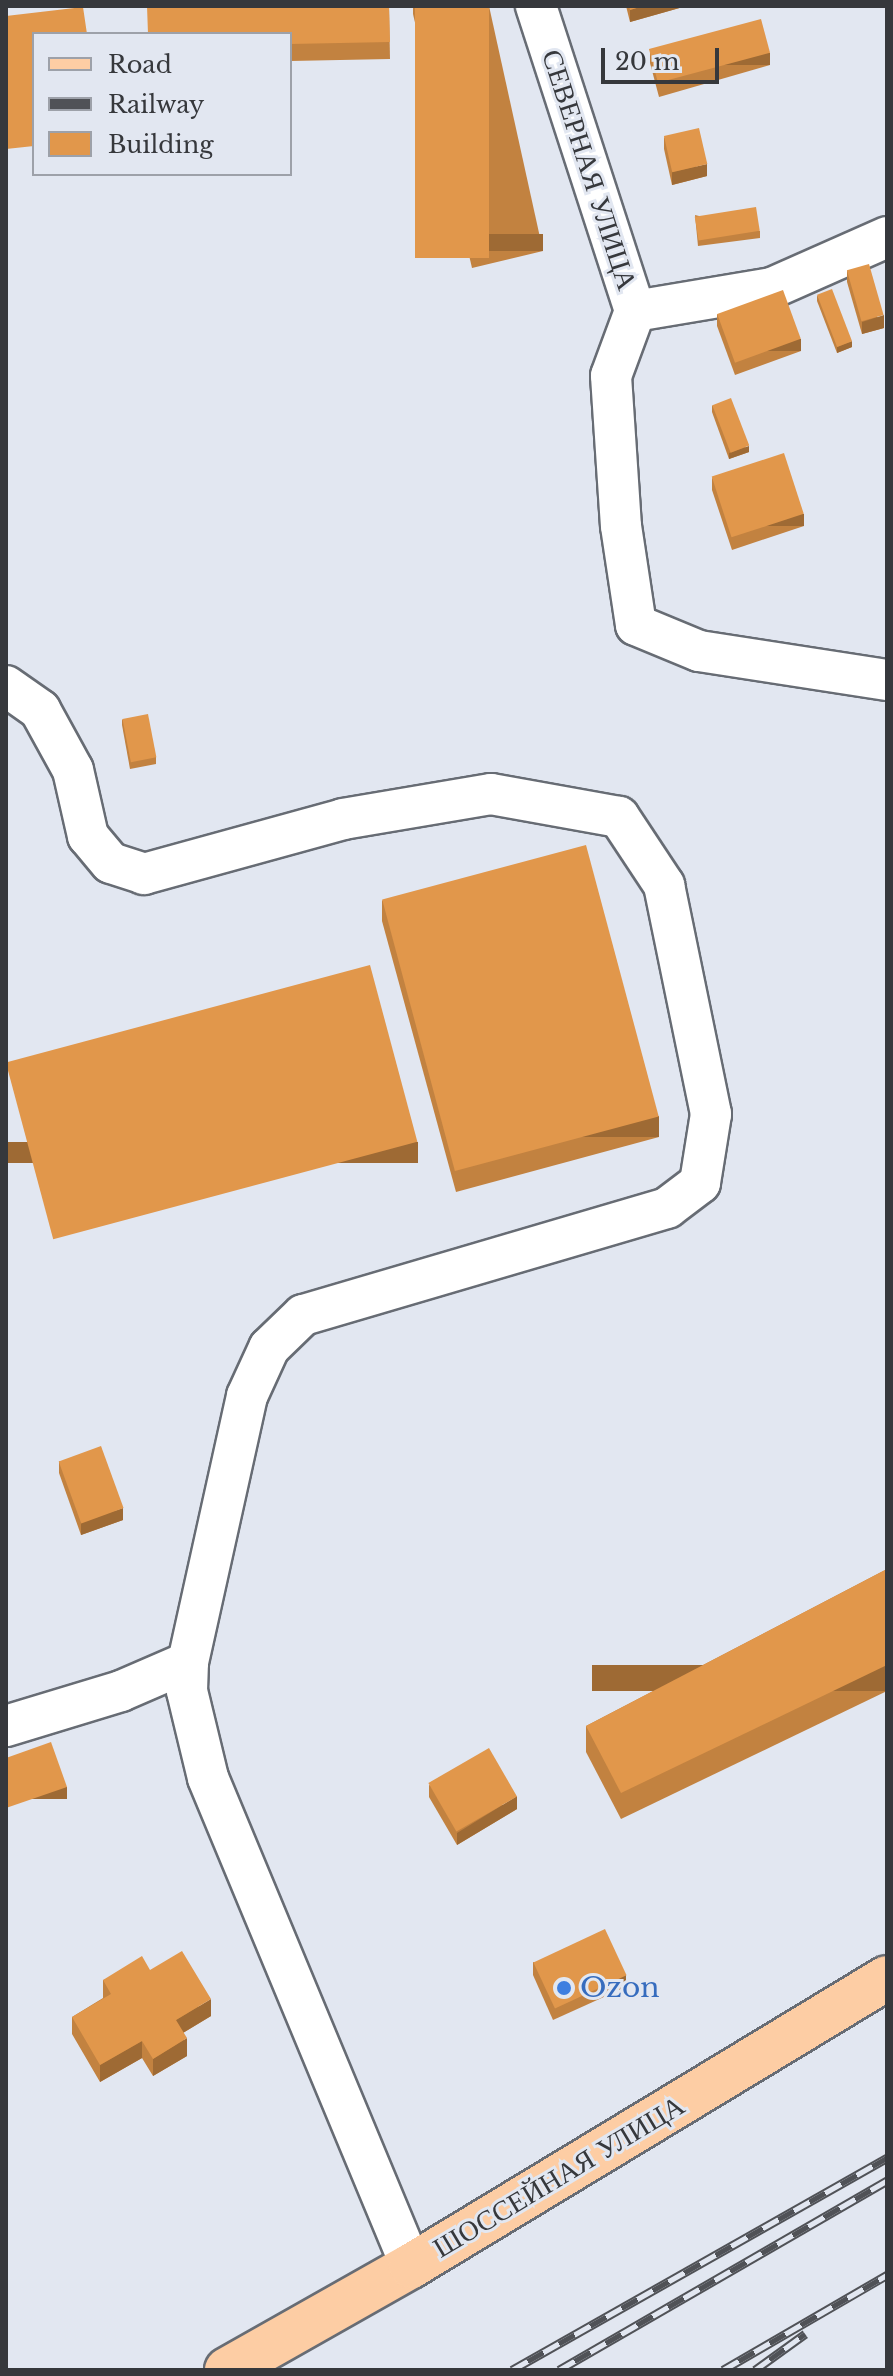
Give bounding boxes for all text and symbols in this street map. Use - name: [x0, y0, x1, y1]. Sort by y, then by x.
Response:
- legend: [32, 32, 292, 176]
- scale bar: [605, 32, 723, 82]
- street label: СЕВЕРНАЯ УЛИЦА: [534, 46, 644, 294]
- text: 20 m: [615, 47, 680, 76]
- text: Road: [108, 50, 172, 79]
- text: Railway: [108, 90, 204, 119]
- text: Building: [108, 130, 214, 159]
- place label: Ozon: [580, 1971, 659, 2005]
- marker: Ozon: [555, 1979, 573, 1997]
- street label: ШОССЕЙНАЯ УЛИЦА: [427, 2089, 691, 2265]

